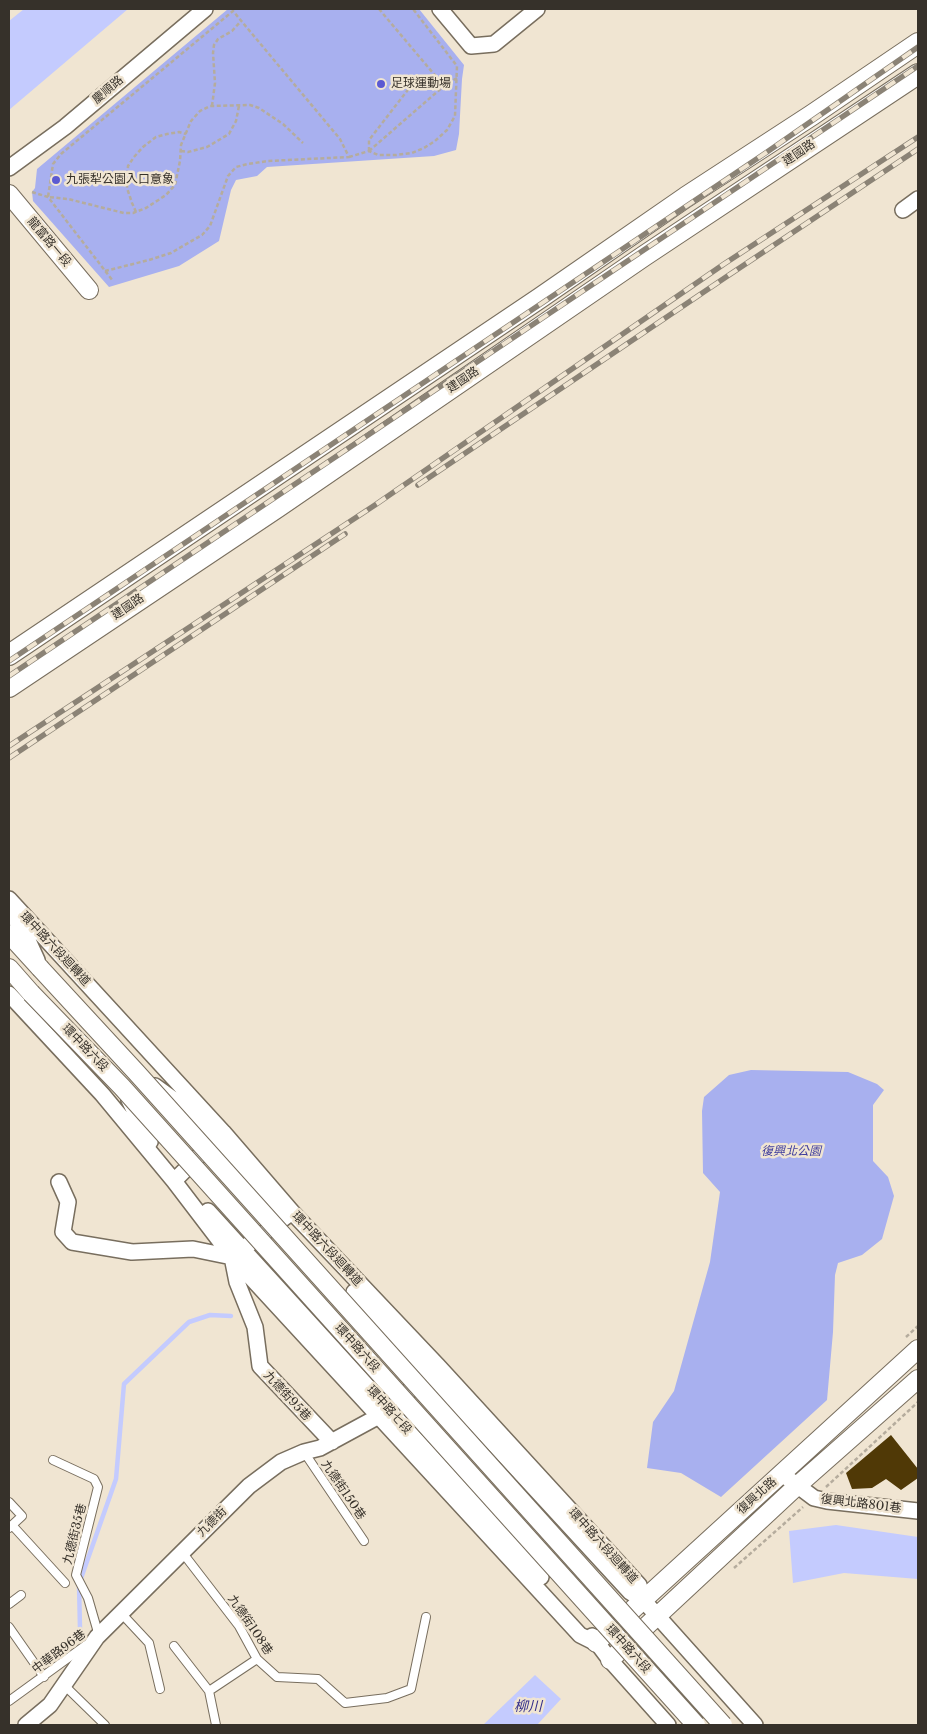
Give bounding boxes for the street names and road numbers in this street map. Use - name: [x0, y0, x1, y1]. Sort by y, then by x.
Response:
- street label: 慶順路: [90, 73, 126, 107]
- street label: 建國路: [780, 137, 818, 169]
- street label: 龍富路一段: [24, 214, 74, 270]
- street label: 建國路: [444, 364, 482, 396]
- street label: 建國路: [109, 591, 147, 623]
- street label: 環中路六段迴轉道: [17, 909, 93, 989]
- street label: 環中路六段: [59, 1021, 111, 1075]
- street label: 環中路六段迴轉道: [289, 1209, 365, 1289]
- street label: 環中路六段: [332, 1321, 382, 1375]
- street label: 九德街95巷: [260, 1368, 314, 1424]
- street label: 環中路七段: [364, 1383, 414, 1437]
- street label: 九德街150巷: [318, 1457, 368, 1523]
- street label: 復興北路: [734, 1475, 780, 1517]
- street label: 復興北路801巷: [820, 1492, 902, 1516]
- street label: 九德街35巷: [60, 1502, 90, 1566]
- street label: 九德街: [194, 1504, 230, 1540]
- street label: 環中路六段迴轉道: [566, 1506, 640, 1586]
- street label: 九德街108巷: [225, 1592, 275, 1658]
- street label: 環中路六段: [603, 1622, 653, 1676]
- street label: 中華路96巷: [29, 1627, 89, 1677]

